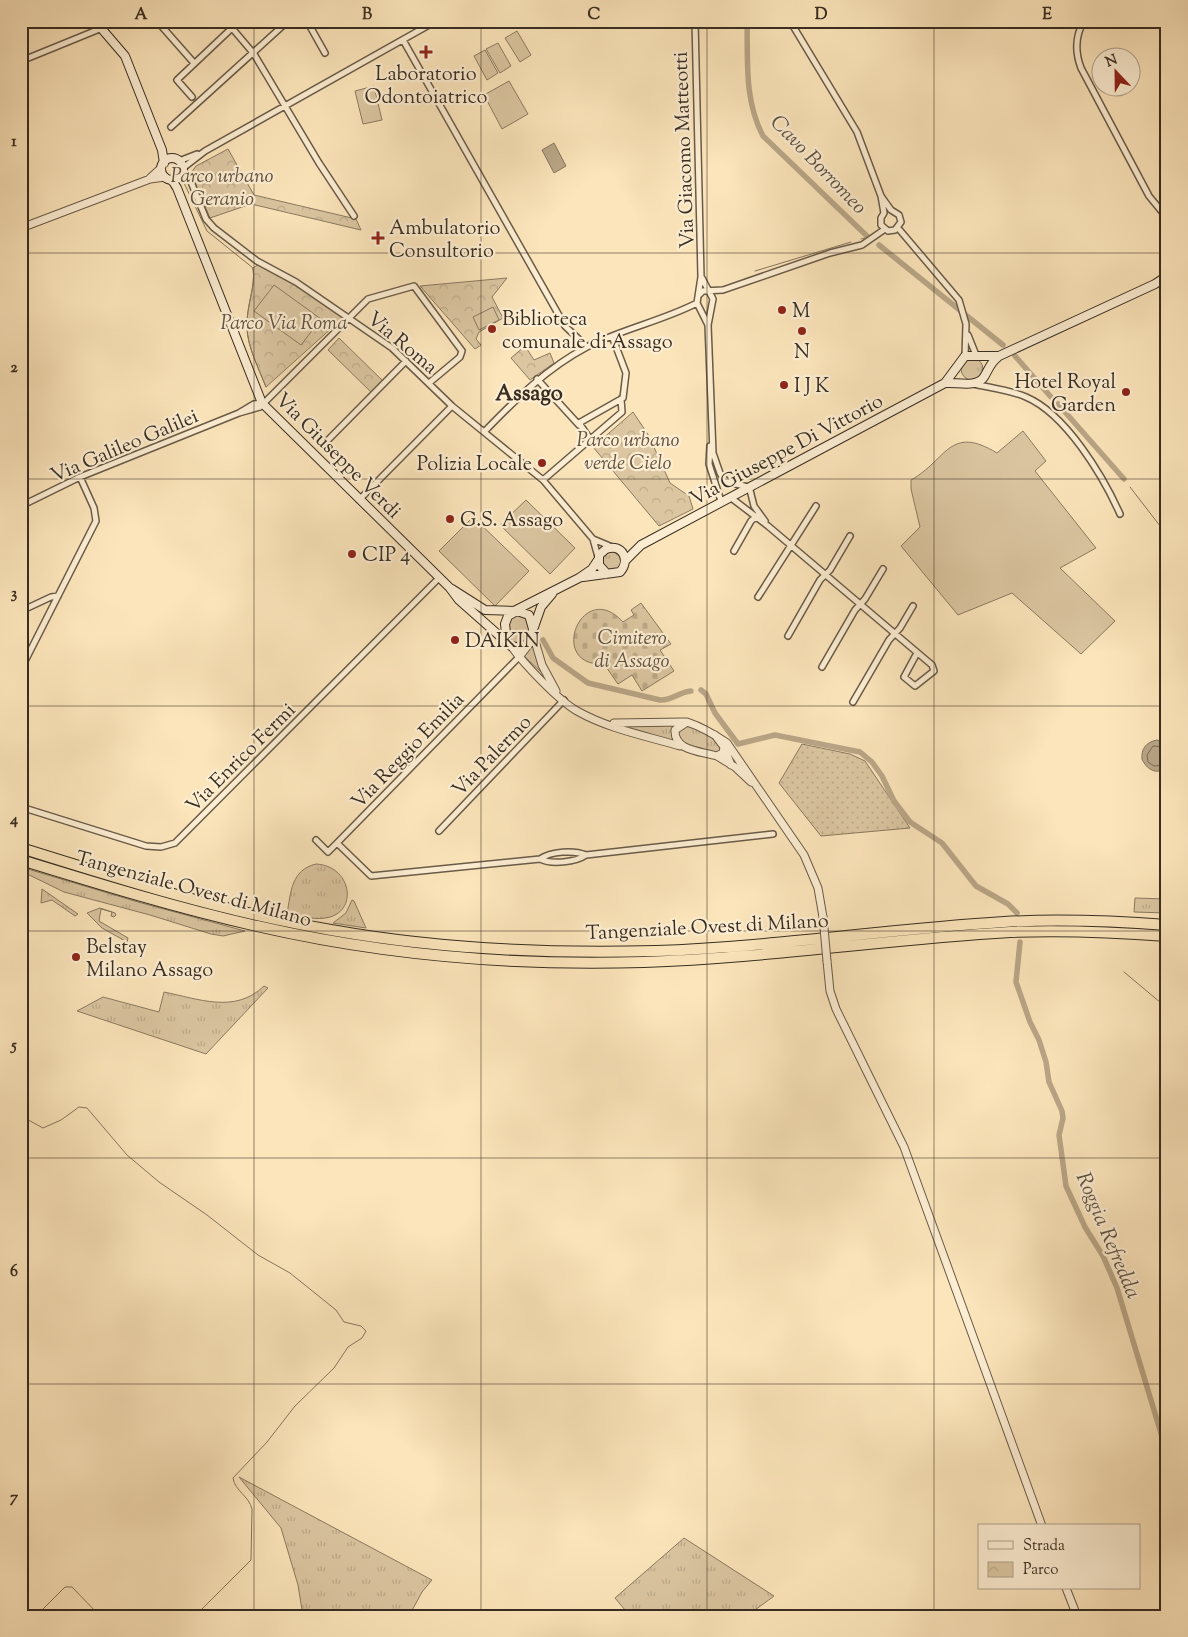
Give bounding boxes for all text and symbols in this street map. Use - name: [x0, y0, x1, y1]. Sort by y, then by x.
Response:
- text: A: [135, 4, 148, 27]
- text: B: [362, 4, 372, 27]
- text: C: [588, 4, 601, 27]
- text: D: [815, 4, 828, 27]
- text: E: [1042, 4, 1052, 27]
- marker: Laboratorio Odontoiatrico: [419, 45, 433, 59]
- north arrow: [1090, 48, 1140, 98]
- text: N: [1103, 50, 1121, 73]
- street label: Via Giacomo Matteotti: [668, 51, 703, 249]
- place label: Laboratorio Odontoiatrico: [364, 61, 488, 113]
- water label: Cavo Borromeo: [762, 109, 873, 222]
- text: 1: [11, 131, 17, 154]
- park label: Parco urbano Geranio: [171, 163, 274, 215]
- place label: Ambulatorio Consultorio: [389, 215, 500, 267]
- marker: Ambulatorio Consultorio: [371, 231, 385, 245]
- place label: M: [792, 298, 810, 327]
- marker: M: [776, 304, 788, 316]
- street label: Via Roma: [360, 306, 443, 382]
- place label: Biblioteca comunale di Assago: [502, 306, 673, 358]
- park label: Parco Via Roma: [220, 310, 348, 339]
- marker: Biblioteca comunale di Assago: [486, 323, 498, 335]
- marker: N: [796, 325, 808, 337]
- place label: N: [794, 339, 810, 368]
- text: 2: [10, 357, 18, 380]
- place label: Hotel Royal Garden: [1015, 369, 1116, 421]
- place label: I J K: [794, 373, 830, 402]
- district label: Assago: [495, 379, 563, 411]
- marker: I J K: [778, 379, 790, 391]
- marker: Hotel Royal Garden: [1120, 386, 1132, 398]
- street label: Via Giuseppe Verdi: [268, 387, 407, 527]
- street label: Via Giuseppe Di Vittorio: [685, 388, 889, 515]
- street label: Via Galileo Galilei: [47, 403, 204, 492]
- park label: Parco urbano verde Cielo: [577, 427, 680, 479]
- place label: Polizia Locale: [417, 451, 532, 480]
- marker: Polizia Locale: [536, 457, 548, 469]
- place label: G.S. Assago: [460, 507, 563, 536]
- marker: G.S. Assago: [444, 513, 456, 525]
- place label: CIP 4: [362, 542, 410, 571]
- marker: CIP 4: [346, 548, 358, 560]
- text: 3: [11, 583, 18, 606]
- park label: Cimitero di Assago: [595, 625, 669, 677]
- place label: DAIKIN: [465, 628, 540, 657]
- marker: DAIKIN: [449, 634, 461, 646]
- street label: Via Reggio Emilia: [346, 687, 472, 817]
- street label: Via Enrico Fermi: [180, 697, 303, 820]
- street label: Via Palermo: [446, 709, 539, 804]
- text: 4: [9, 809, 18, 832]
- street label: Tangenziale Ovest di Milano: [72, 845, 315, 936]
- street label: Tangenziale Ovest di Milano: [585, 908, 829, 949]
- place label: Belstay Milano Assago: [86, 934, 213, 986]
- marker: Belstay Milano Assago: [70, 951, 82, 963]
- text: 5: [9, 1035, 17, 1058]
- water label: Roggia Refredda: [1067, 1168, 1147, 1304]
- text: 6: [10, 1261, 18, 1284]
- text: 7: [10, 1487, 19, 1510]
- legend: [978, 1524, 1140, 1590]
- text: Strada: [1023, 1536, 1065, 1557]
- text: Parco: [1023, 1560, 1059, 1581]

